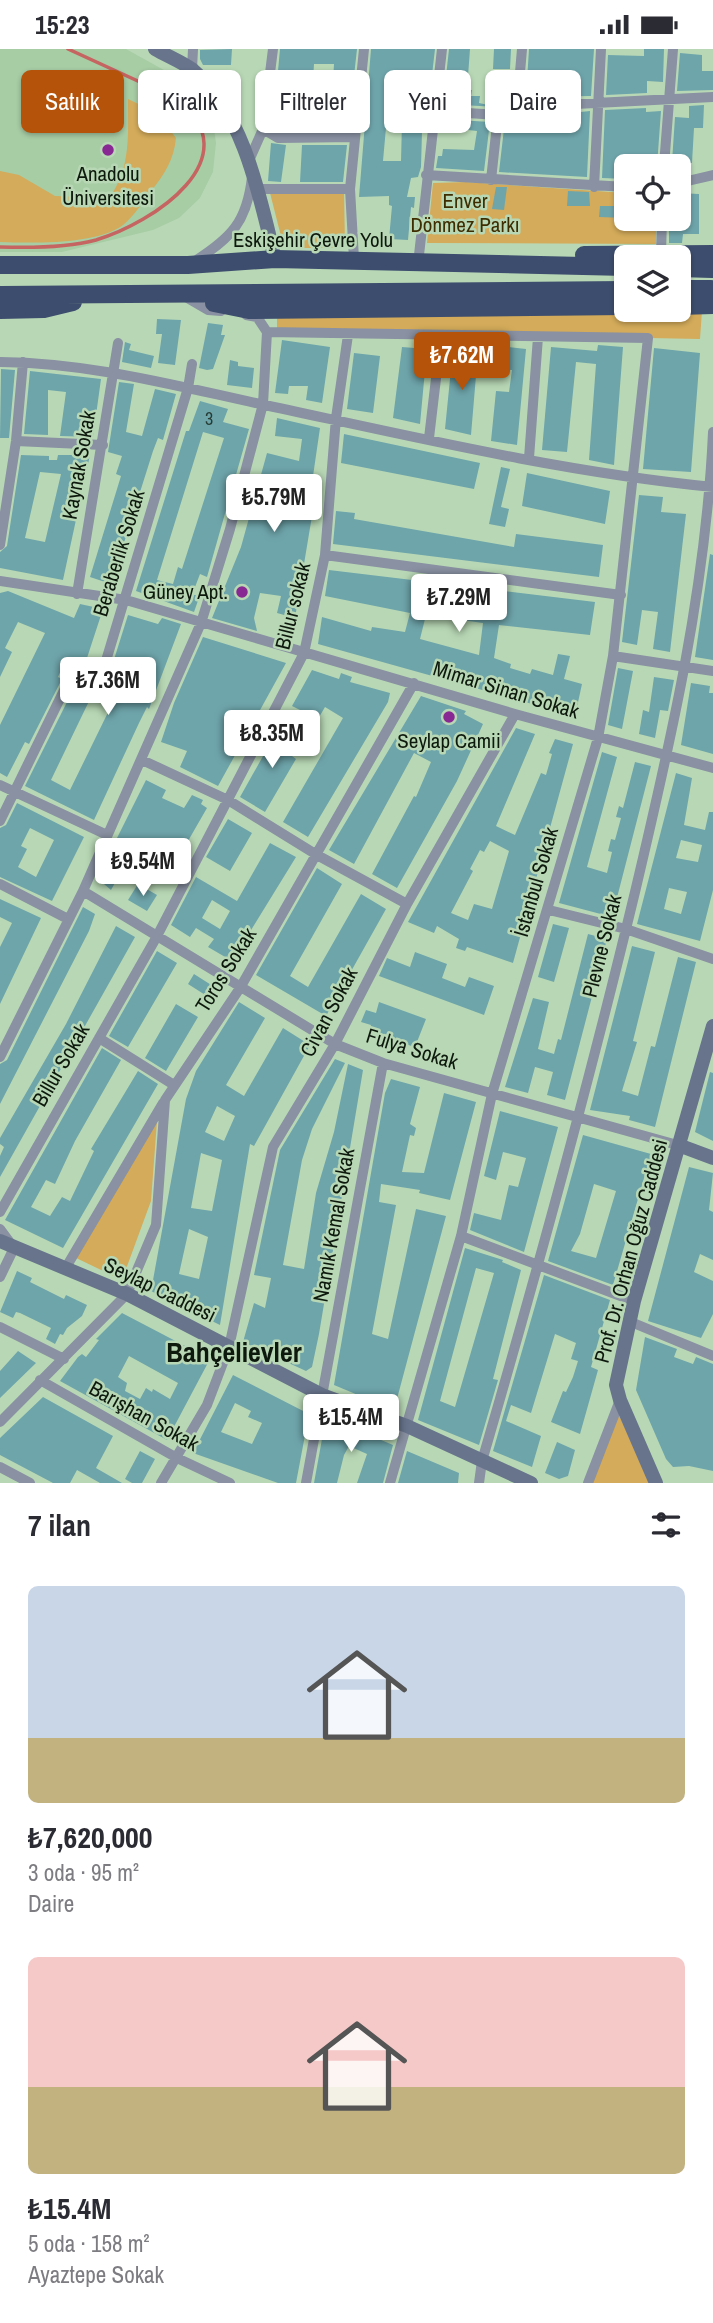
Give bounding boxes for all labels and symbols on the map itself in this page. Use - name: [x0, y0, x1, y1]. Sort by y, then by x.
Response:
- marker: Anadolu Üniversitesi: [100, 142, 116, 158]
- place label: Anadolu Üniversitesi: [62, 159, 154, 212]
- park label: Enver Dönmez Parkı: [410, 186, 520, 239]
- street label: Eskişehir Çevre Yolu: [233, 225, 393, 254]
- pin: ₺7.62M: [405, 333, 519, 392]
- house number: 3: [205, 406, 213, 431]
- street label: Kaynak Sokak: [55, 408, 102, 522]
- pin: ₺5.79M: [217, 475, 331, 534]
- street label: Beraberlik Sokak: [85, 486, 152, 620]
- street label: Billur sokak: [268, 559, 317, 653]
- pin: ₺7.29M: [402, 575, 516, 634]
- place label: Güney Apt.: [143, 577, 228, 606]
- marker: Güney Apt.: [234, 584, 250, 600]
- street label: Mimar Sinan Sokak: [430, 654, 583, 726]
- pin: ₺7.36M: [51, 657, 165, 717]
- marker: Seylap Camii: [441, 709, 457, 725]
- pin: ₺8.35M: [215, 711, 329, 770]
- place label: Seylap Camii: [397, 726, 501, 755]
- street label: İstanbul Sokak: [506, 823, 565, 940]
- pin: ₺9.54M: [86, 839, 200, 898]
- street label: Plevne Sokak: [575, 891, 628, 1000]
- street label: Toros Sokak: [188, 922, 263, 1018]
- street label: Civan Sokak: [293, 962, 364, 1062]
- street label: Billur Sokak: [25, 1017, 96, 1112]
- street label: Fulya Sokak: [363, 1021, 462, 1076]
- street label: Prof. Dr. Orhan Oğuz Caddesi: [587, 1136, 674, 1366]
- street label: Namık Kemal Sokak: [306, 1145, 361, 1304]
- street label: Seylap Caddesi: [99, 1250, 221, 1329]
- district label: Bahçelievler: [166, 1333, 302, 1371]
- street label: Barışhan Sokak: [84, 1373, 205, 1458]
- pin: ₺15.4M: [294, 1395, 408, 1454]

